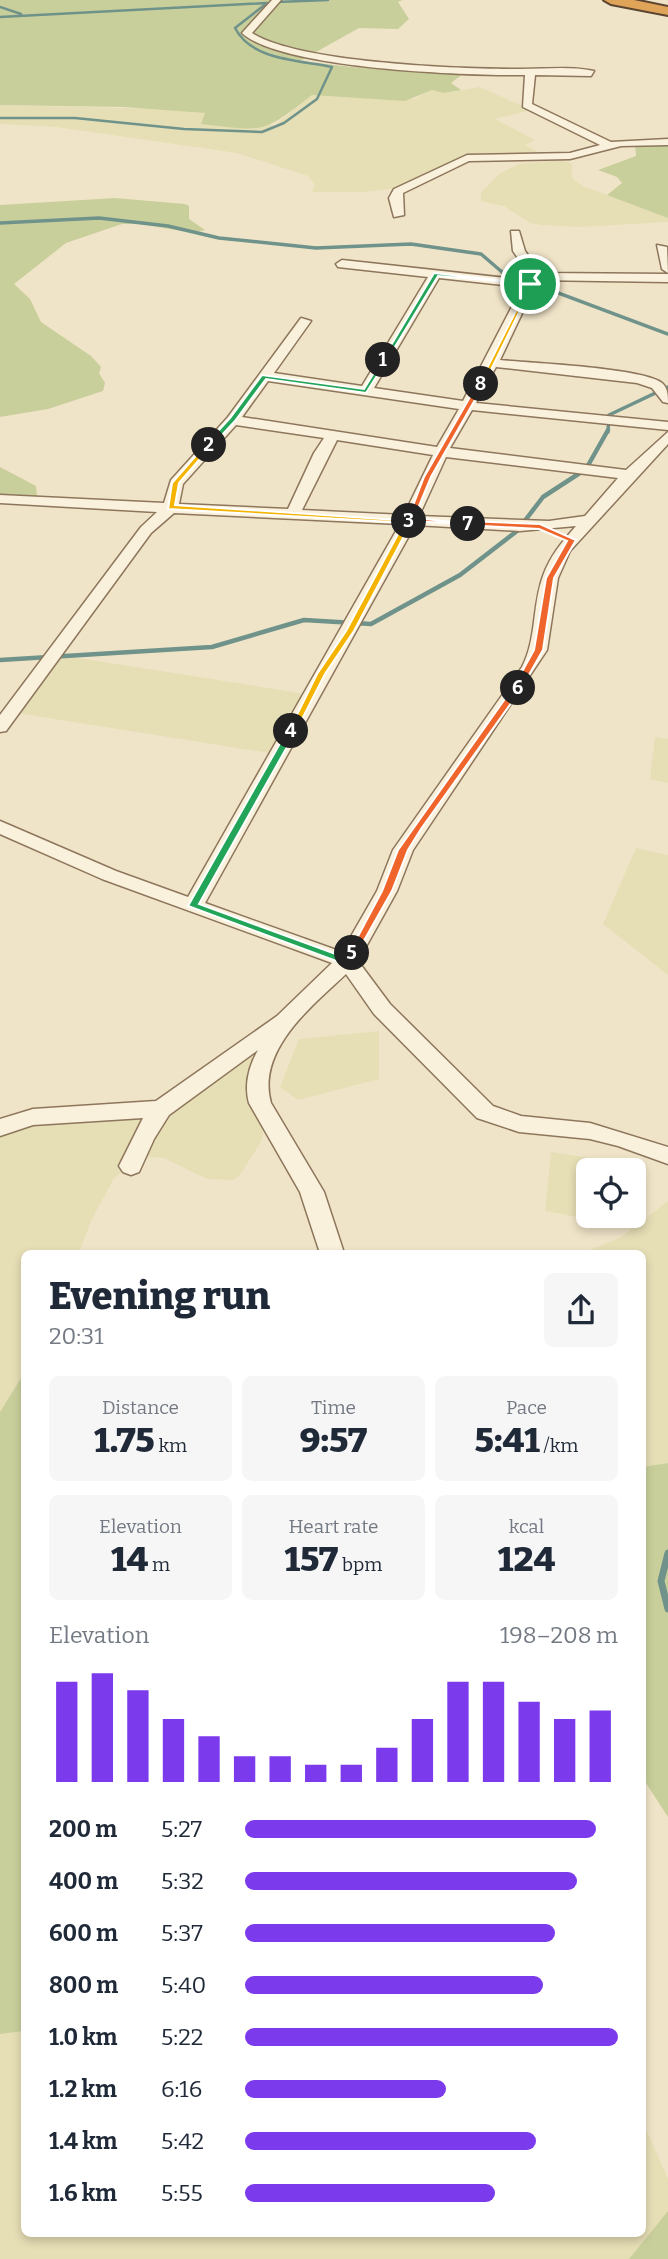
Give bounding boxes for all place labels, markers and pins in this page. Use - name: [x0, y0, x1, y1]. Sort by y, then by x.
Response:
- pin: [500, 254, 560, 314]
- pin: 1: [366, 342, 400, 378]
- pin: 8: [463, 366, 498, 402]
- pin: 2: [192, 428, 227, 462]
- pin: 3: [392, 504, 426, 538]
- pin: 7: [450, 506, 486, 542]
- pin: 6: [500, 670, 536, 706]
- pin: 4: [274, 714, 308, 748]
- pin: 5: [334, 936, 370, 970]

